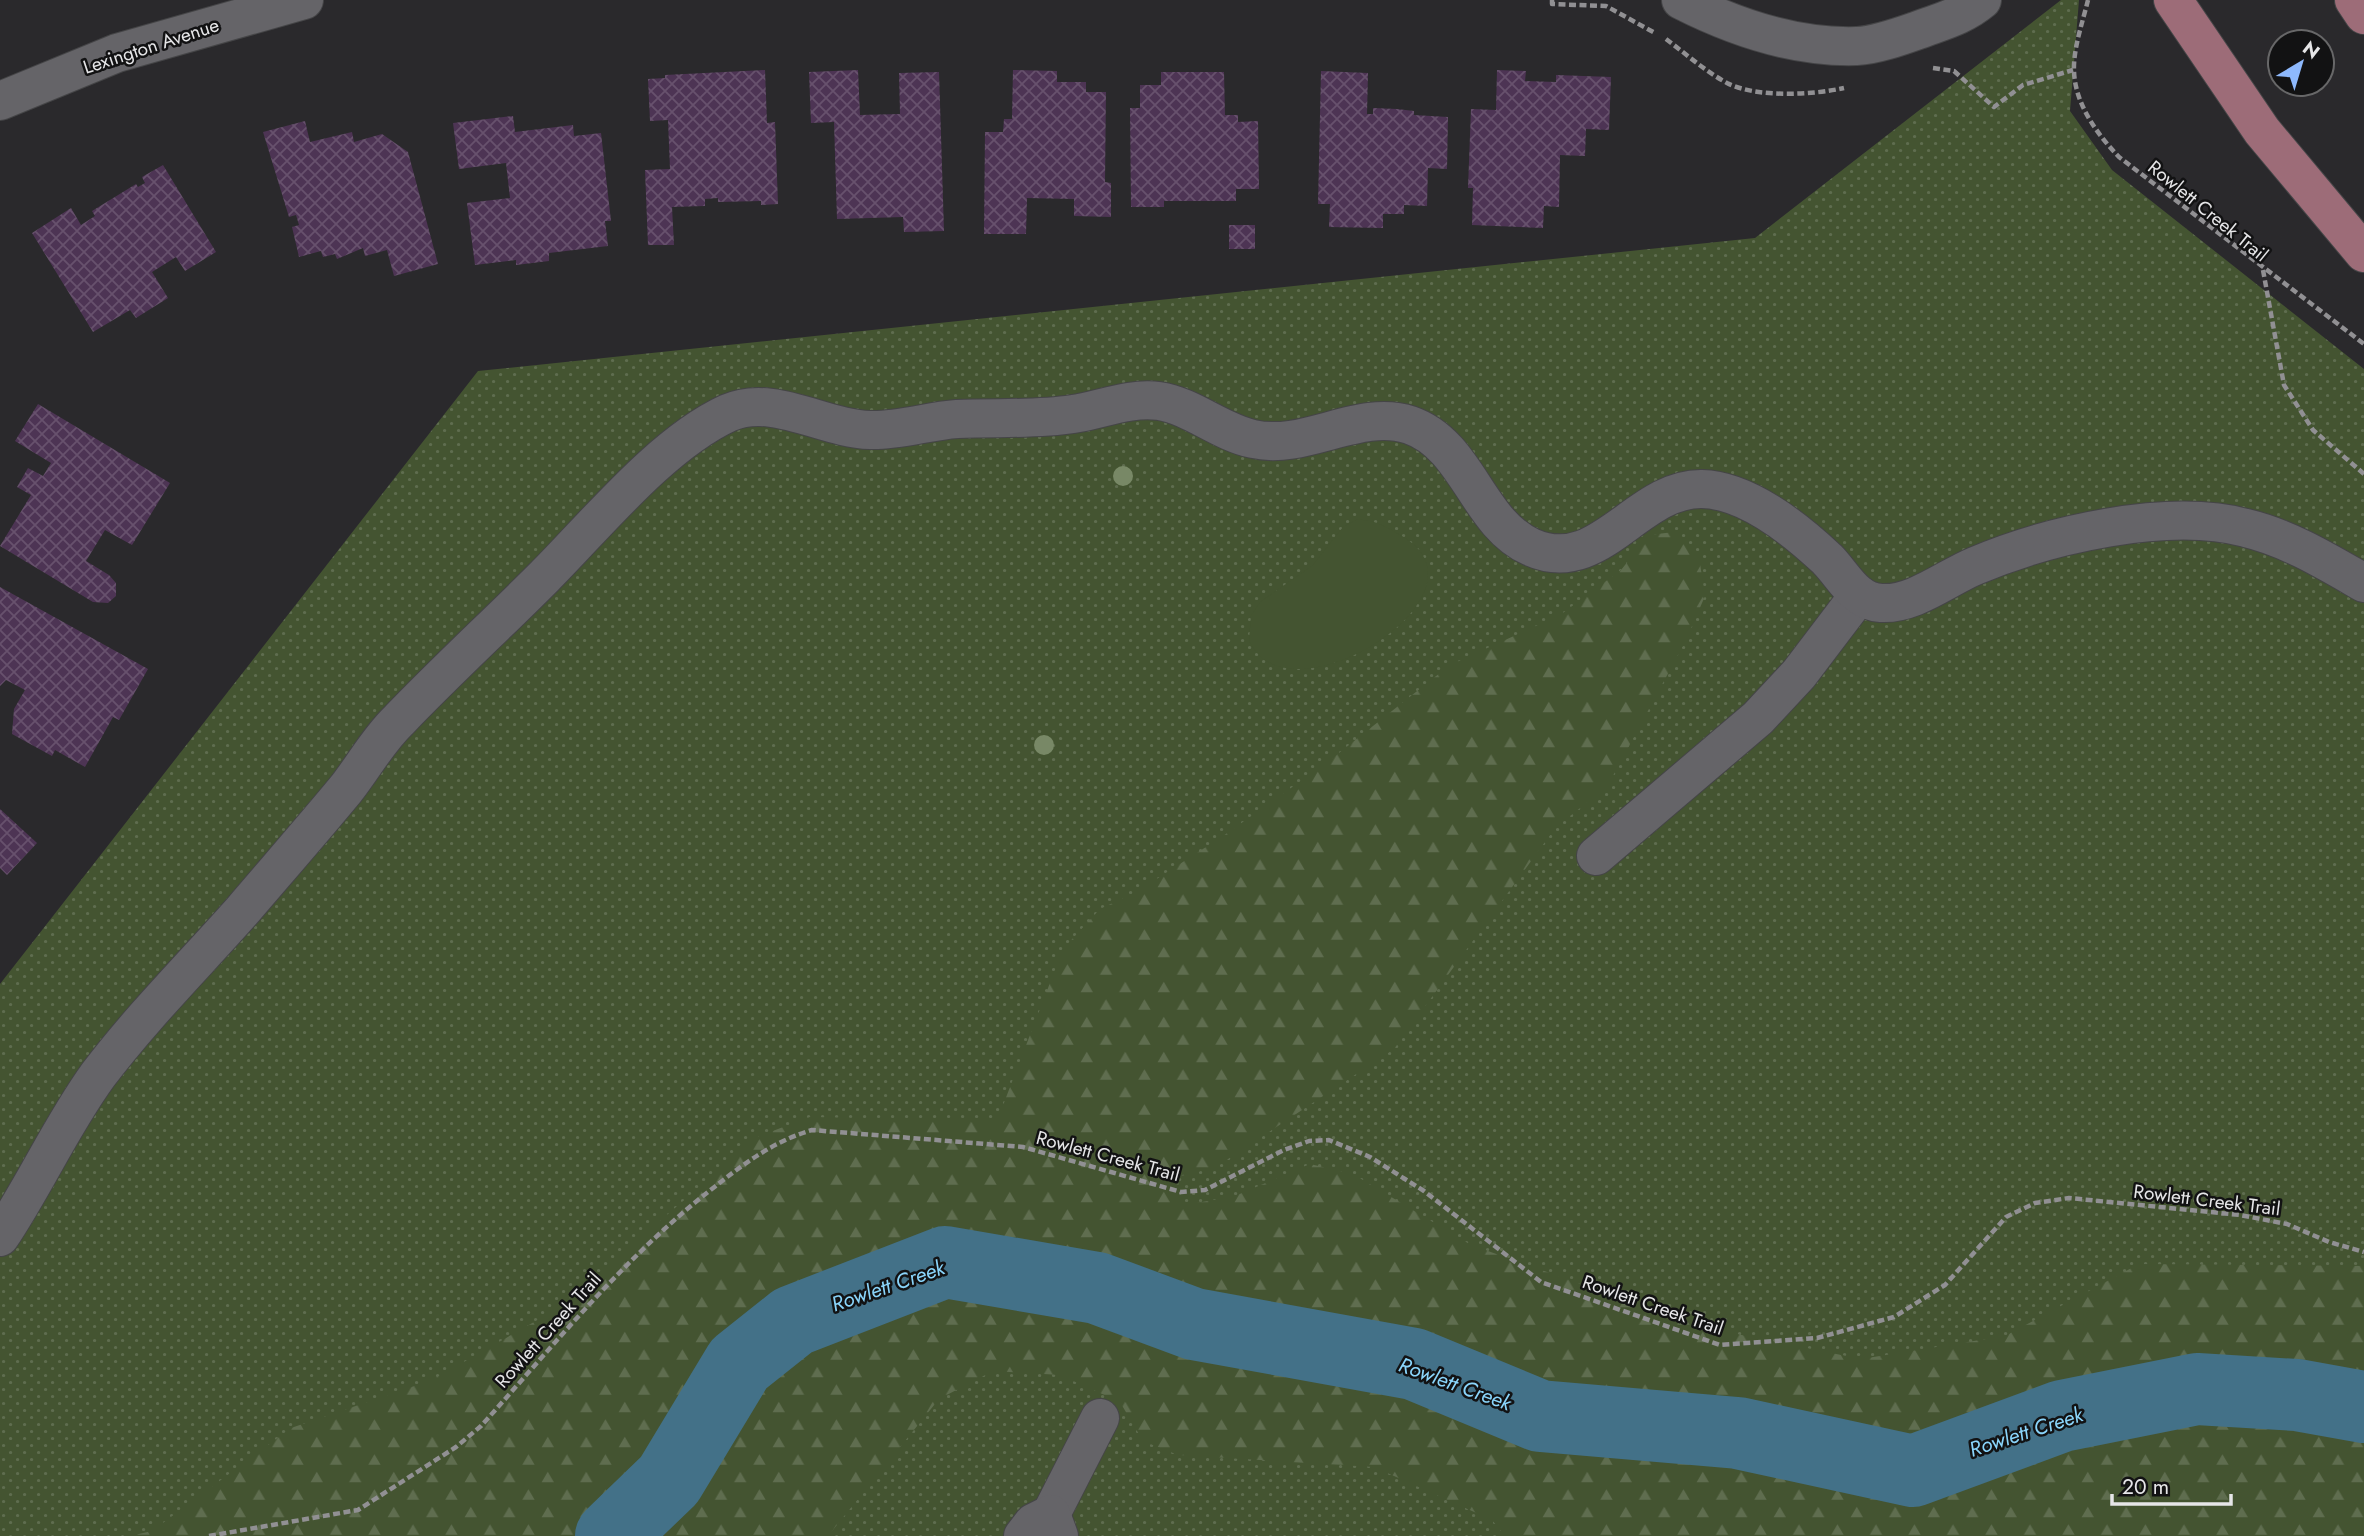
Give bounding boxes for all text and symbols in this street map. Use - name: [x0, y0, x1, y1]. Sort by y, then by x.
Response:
- street label: Lexington Avenue: [80, 11, 223, 81]
- north arrow: [2266, 28, 2336, 98]
- text: N: [2297, 35, 2325, 65]
- street label: Rowlett Creek Trail: [2142, 154, 2274, 268]
- street label: Rowlett Creek Trail: [1033, 1124, 1183, 1188]
- street label: Rowlett Creek Trail: [2132, 1178, 2282, 1222]
- water label: Rowlett Creek: [827, 1252, 950, 1319]
- street label: Rowlett Creek Trail: [489, 1266, 607, 1394]
- street label: Rowlett Creek Trail: [1579, 1268, 1727, 1342]
- water label: Rowlett Creek: [1394, 1350, 1517, 1419]
- water label: Rowlett Creek: [1965, 1399, 2088, 1464]
- scale bar: [2112, 1462, 2231, 1506]
- text: 20 m: [2122, 1472, 2169, 1502]

